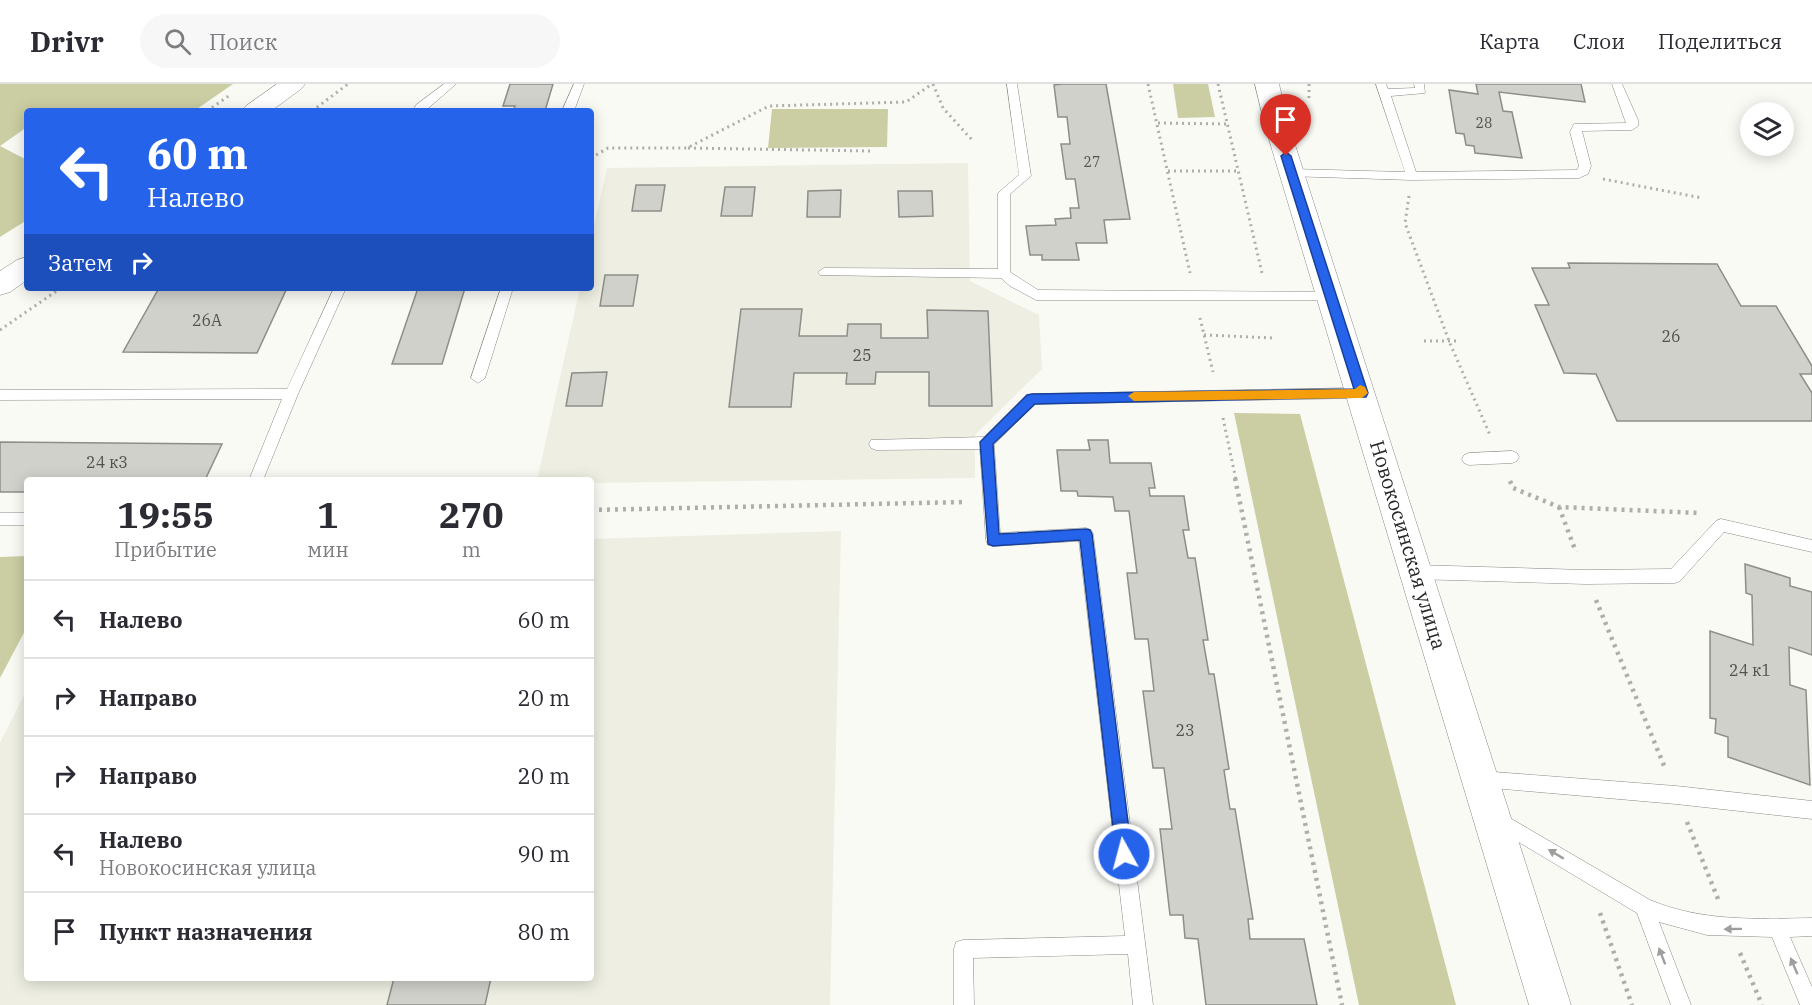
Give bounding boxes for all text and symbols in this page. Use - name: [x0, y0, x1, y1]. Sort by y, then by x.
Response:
- search box: [140, 14, 560, 68]
- text: Drivr: [30, 23, 104, 60]
- icon: search: [161, 25, 194, 58]
- text: Поиск: [209, 27, 277, 56]
- text: Карта: [1479, 27, 1540, 55]
- text: Слои: [1573, 27, 1625, 55]
- text: Поделиться: [1658, 27, 1782, 55]
- pin: [1260, 94, 1311, 156]
- map controls: [1740, 102, 1794, 156]
- button: layers: [1740, 102, 1794, 156]
- icon: arrive: [1269, 103, 1302, 136]
- house number: 28: [1476, 114, 1492, 132]
- text: 60 m: [147, 126, 248, 181]
- icon: left: [48, 132, 126, 210]
- house number: 27: [1084, 153, 1100, 171]
- text: Налево: [147, 179, 244, 214]
- icon: right: [125, 246, 158, 279]
- text: Затем: [48, 248, 113, 277]
- house number: 26А: [192, 310, 222, 330]
- house number: 26: [1661, 326, 1681, 346]
- house number: 25: [852, 345, 872, 365]
- street label: Новокосинская улица: [1364, 437, 1453, 653]
- house number: 24 к3: [86, 452, 128, 472]
- text: 19:55: [117, 491, 214, 538]
- text: 1: [317, 491, 339, 538]
- text: 270: [439, 491, 504, 538]
- text: Прибытие: [114, 536, 217, 563]
- text: мин: [307, 536, 349, 563]
- text: m: [462, 536, 481, 563]
- icon: left: [48, 603, 81, 636]
- text: Налево: [99, 605, 183, 634]
- text: 60 m: [518, 605, 570, 634]
- house number: 24 к1: [1729, 660, 1771, 680]
- icon: right: [48, 681, 81, 714]
- text: Направо: [99, 683, 197, 712]
- text: 20 m: [518, 683, 570, 712]
- house number: 23: [1175, 720, 1195, 740]
- icon: right: [48, 759, 81, 792]
- text: Направо: [99, 761, 197, 790]
- text: 20 m: [518, 761, 570, 790]
- position arrow: [1092, 822, 1156, 886]
- text: Налево: [99, 825, 183, 854]
- icon: left: [48, 837, 81, 870]
- text: 90 m: [518, 839, 570, 868]
- one-way arrow: [1548, 849, 1564, 860]
- text: Новокосинская улица: [99, 854, 316, 881]
- icon: arrive: [48, 915, 81, 948]
- text: Пункт назначения: [99, 917, 313, 946]
- text: 80 m: [518, 917, 570, 946]
- one-way arrow: [1723, 924, 1742, 933]
- one-way arrow: [1657, 947, 1667, 965]
- one-way arrow: [1789, 958, 1798, 975]

